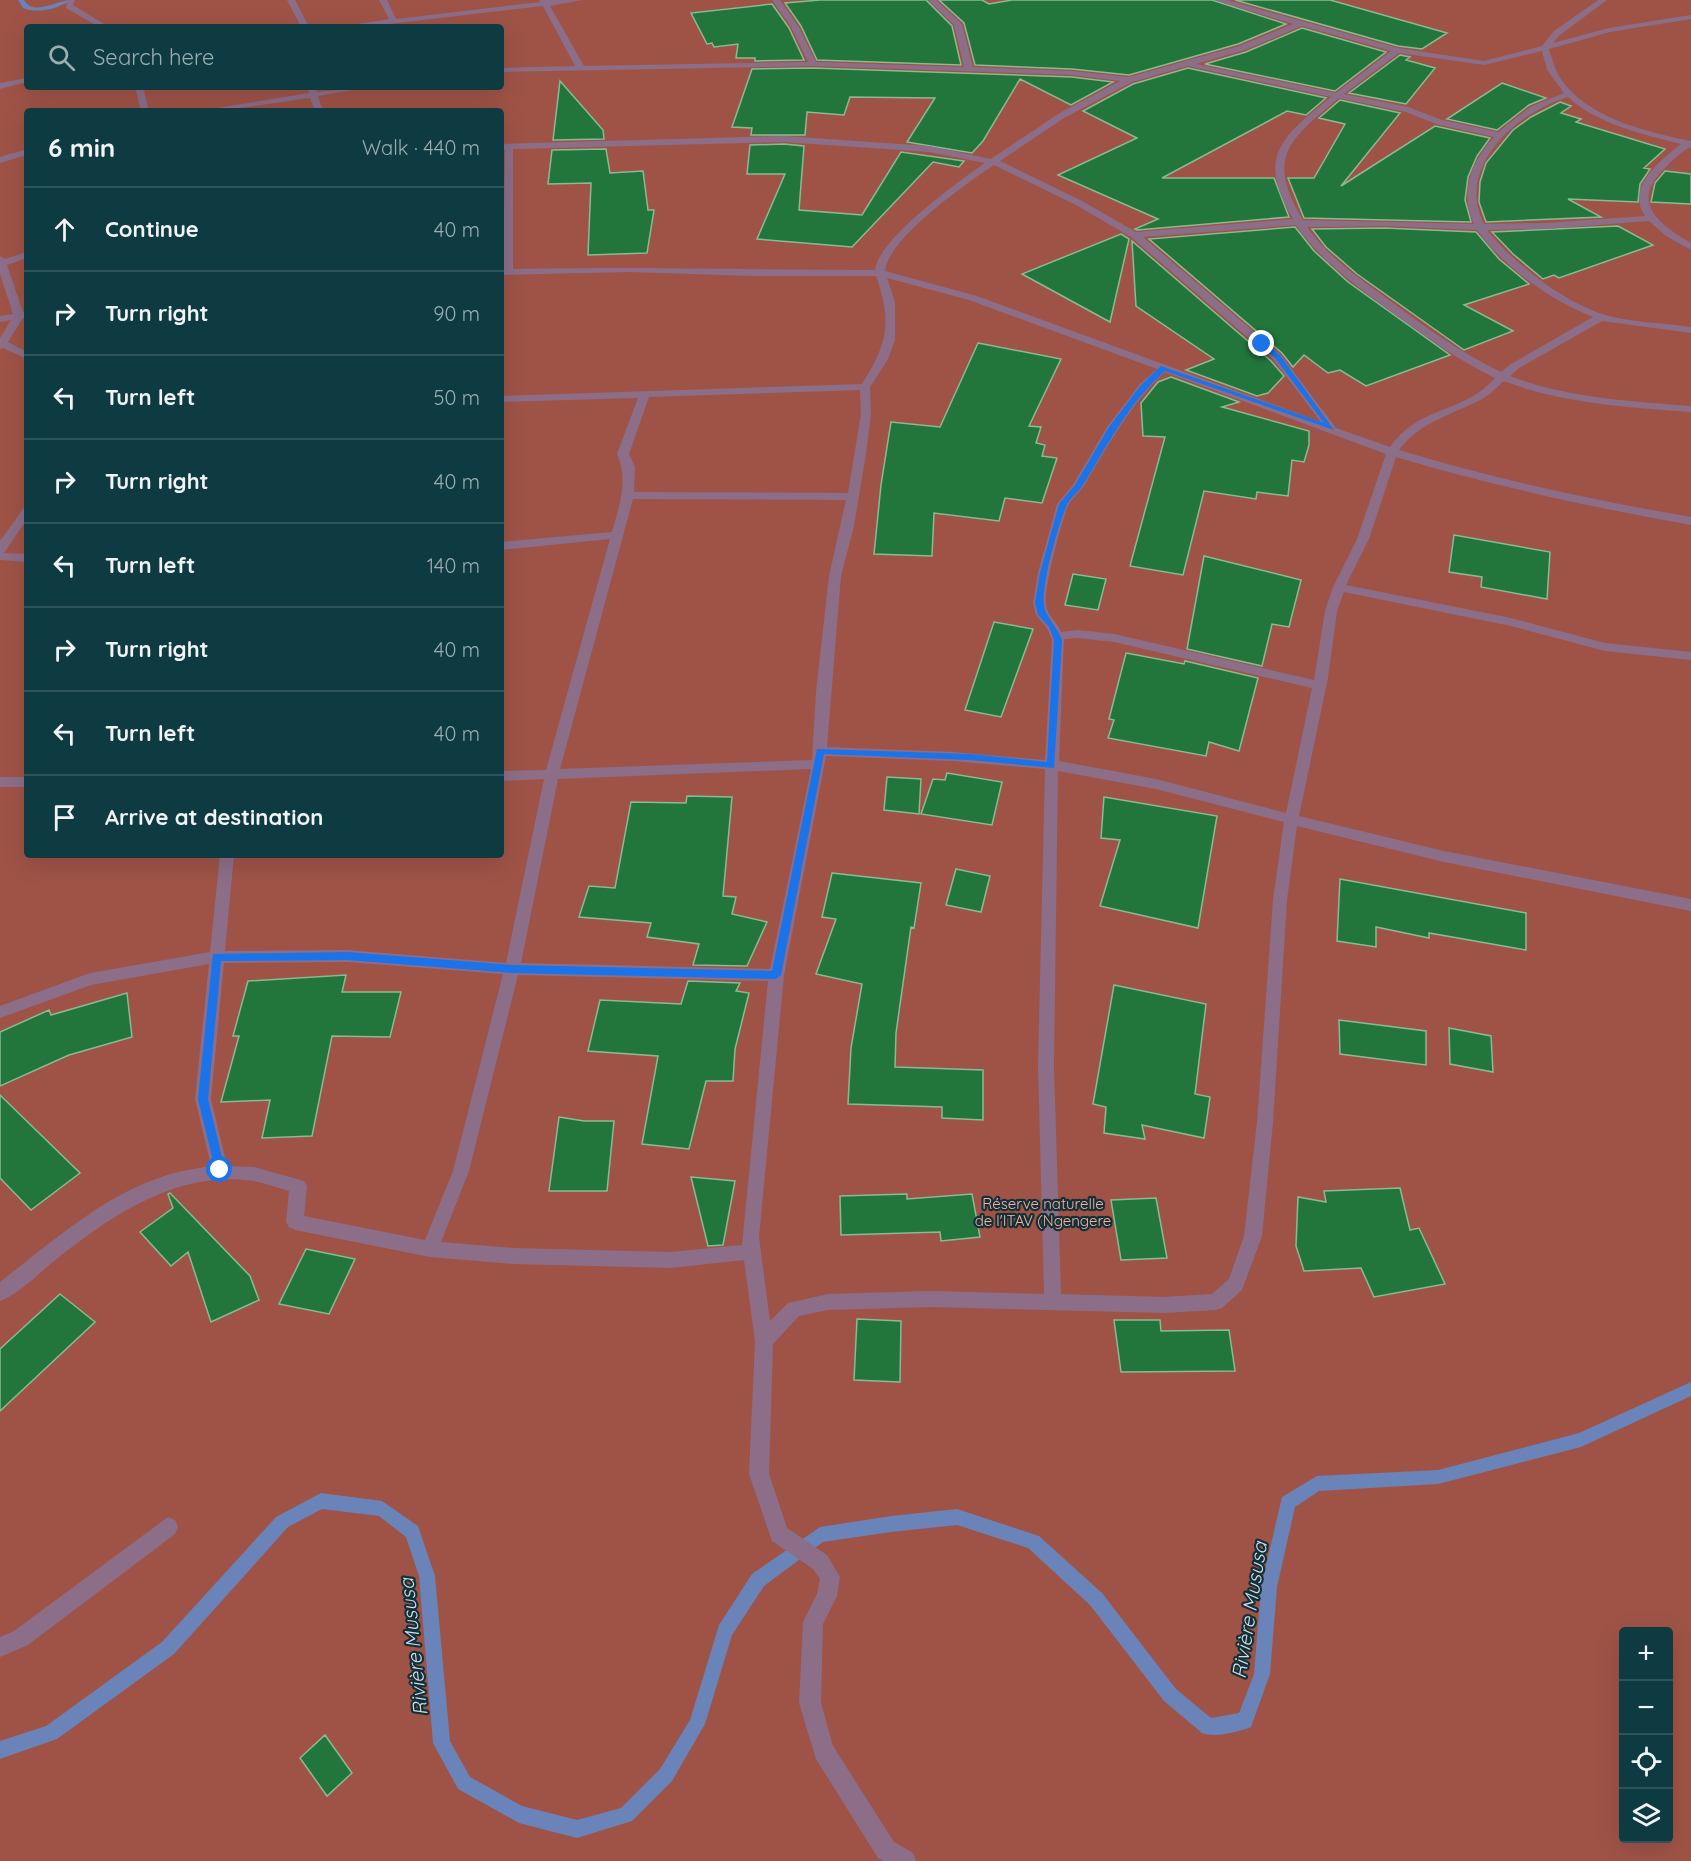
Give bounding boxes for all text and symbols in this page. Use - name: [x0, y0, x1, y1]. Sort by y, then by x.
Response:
- search box: [24, 24, 504, 90]
- icon: search: [45, 41, 78, 74]
- text: Search here: [93, 43, 214, 71]
- text: 6 min: [48, 131, 115, 164]
- text: Walk · 440 m: [362, 135, 480, 160]
- icon: ahead: [48, 213, 81, 246]
- text: Continue: [105, 215, 199, 243]
- text: 40 m: [434, 217, 480, 242]
- icon: right: [48, 297, 81, 330]
- text: Turn right: [105, 299, 209, 327]
- text: 90 m: [433, 301, 480, 326]
- route end: [1248, 330, 1274, 356]
- icon: left: [48, 381, 81, 414]
- text: Turn left: [105, 383, 195, 411]
- text: 50 m: [434, 385, 480, 410]
- icon: right: [48, 465, 81, 498]
- text: Turn right: [105, 467, 209, 495]
- text: 40 m: [434, 469, 480, 494]
- icon: left: [48, 549, 81, 582]
- text: Turn left: [105, 551, 195, 579]
- text: 140 m: [427, 553, 480, 578]
- icon: right: [48, 633, 81, 666]
- text: Turn right: [105, 635, 209, 663]
- text: 40 m: [434, 637, 480, 662]
- icon: left: [48, 717, 81, 750]
- text: Turn left: [105, 719, 195, 747]
- text: 40 m: [434, 721, 480, 746]
- icon: arrive: [48, 801, 81, 834]
- text: Arrive at destination: [105, 803, 323, 831]
- route start: [206, 1156, 232, 1182]
- park label: Réserve naturelle de l'ITAV (Ngengere: [975, 1194, 1111, 1230]
- water label: Rivière Mususa: [1226, 1538, 1272, 1680]
- water label: Rivière Mususa: [393, 1575, 433, 1717]
- map controls: [1619, 1627, 1673, 1843]
- button: +: [1619, 1627, 1673, 1681]
- button: −: [1619, 1681, 1673, 1735]
- button: locate: [1619, 1735, 1673, 1789]
- button: layers: [1619, 1789, 1673, 1843]

